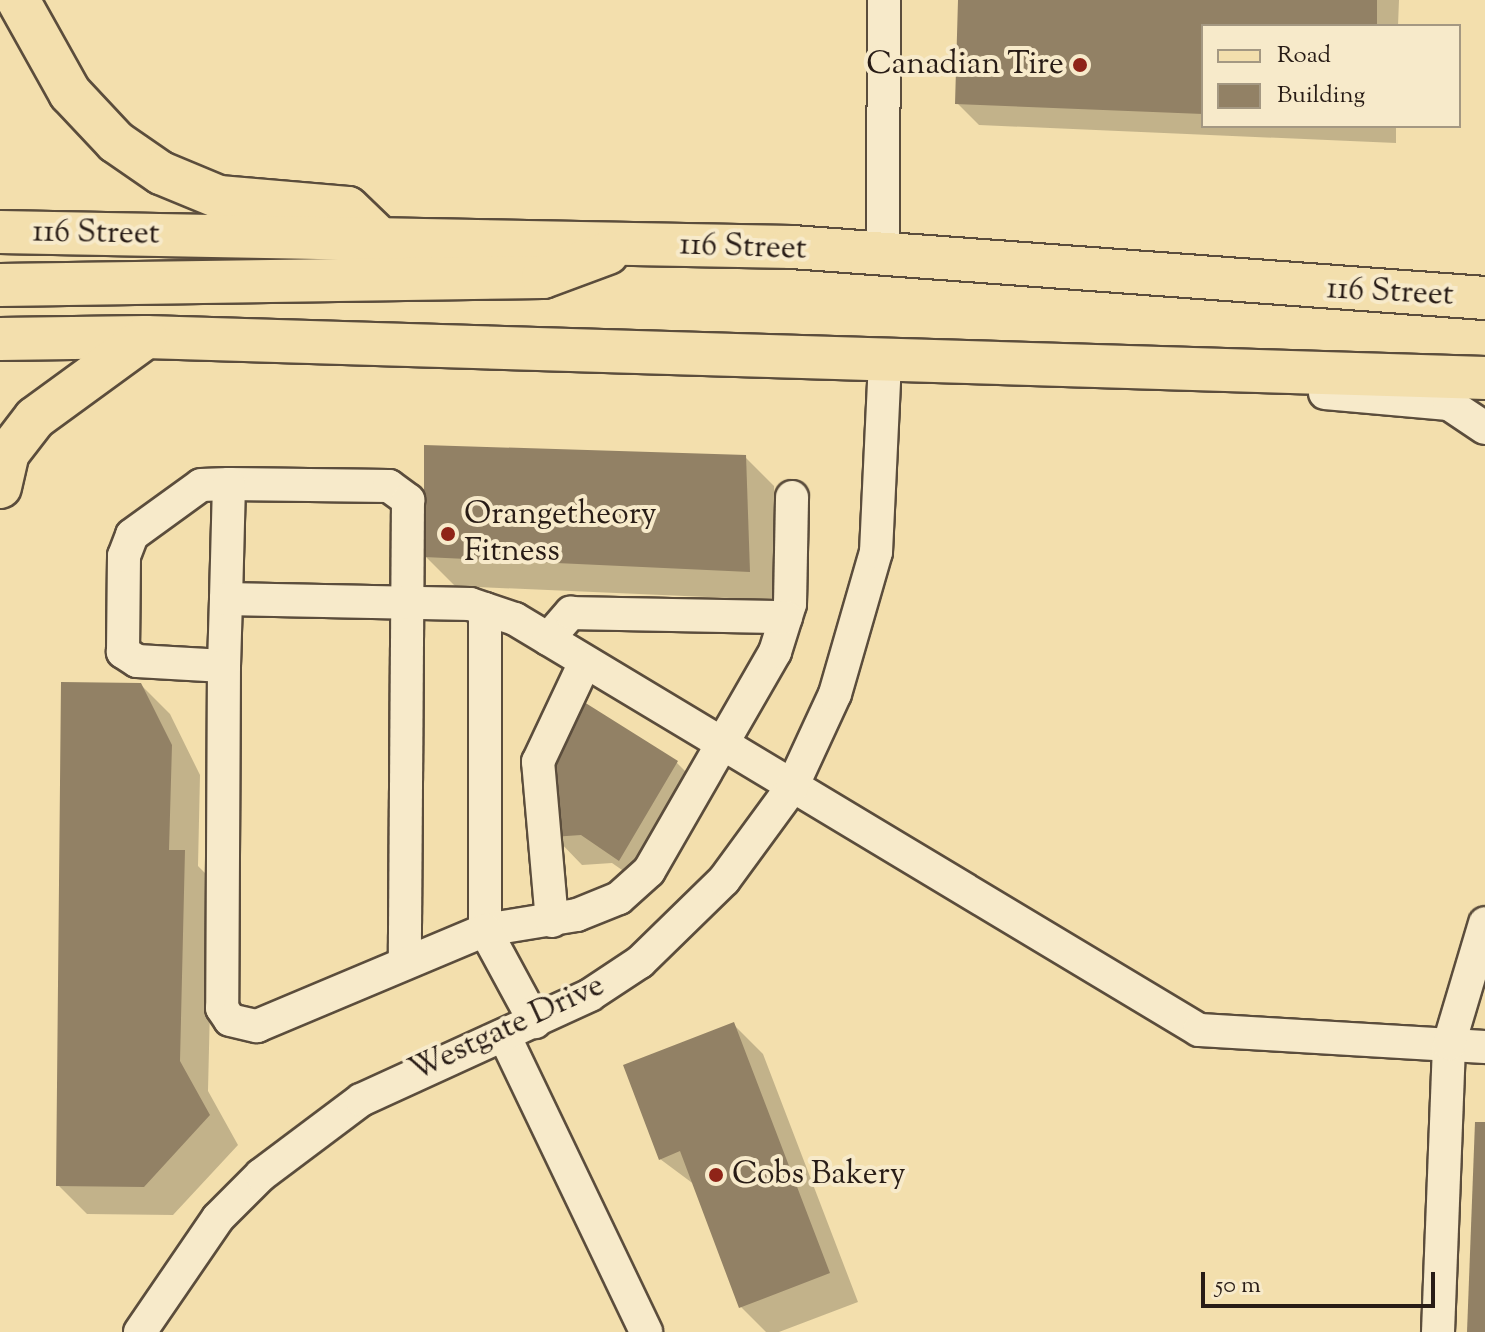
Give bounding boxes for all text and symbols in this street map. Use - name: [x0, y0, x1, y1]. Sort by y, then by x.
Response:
- legend: [1201, 24, 1461, 128]
- text: Road: [1277, 39, 1331, 73]
- place label: Canadian Tire: [866, 46, 1064, 84]
- marker: Canadian Tire: [1071, 56, 1089, 74]
- text: Building: [1277, 79, 1365, 113]
- street label: 116 Street: [32, 214, 160, 254]
- street label: 116 Street: [679, 227, 807, 269]
- street label: 116 Street: [1326, 271, 1454, 315]
- place label: Orangetheory Fitness: [464, 497, 657, 572]
- marker: Orangetheory Fitness: [439, 525, 457, 543]
- street label: Westgate Drive: [403, 967, 611, 1091]
- place label: Cobs Bakery: [732, 1156, 906, 1194]
- marker: Cobs Bakery: [707, 1166, 725, 1184]
- scale bar: [1205, 1256, 1439, 1306]
- text: 50 m: [1215, 1269, 1261, 1303]

